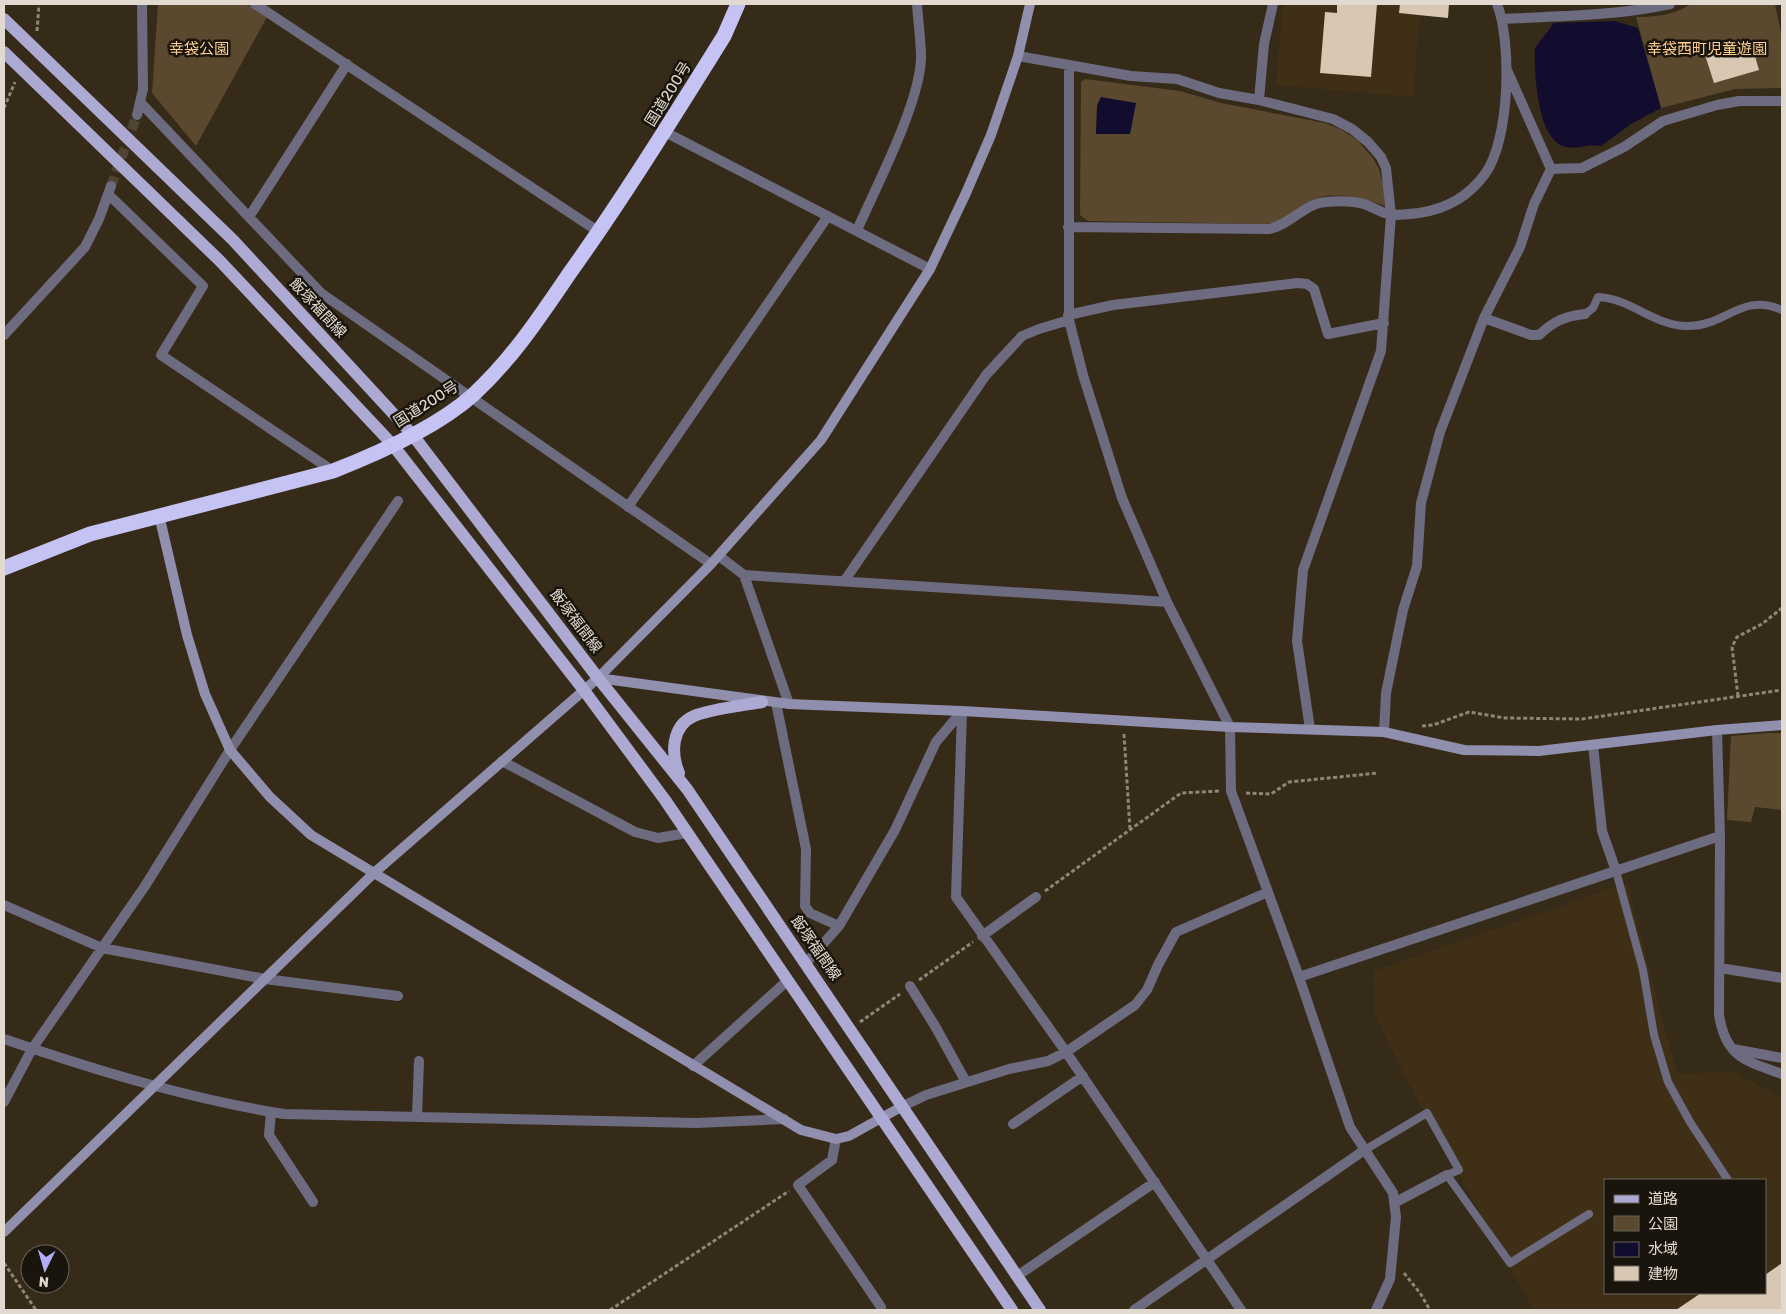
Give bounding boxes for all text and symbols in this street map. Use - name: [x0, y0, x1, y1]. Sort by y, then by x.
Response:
- park label: 幸袋公園: [169, 40, 229, 58]
- park label: 幸袋西町児童遊園: [1647, 40, 1767, 58]
- street label: 国道200号: [641, 58, 695, 130]
- street label: 飯塚福間線: [286, 274, 350, 342]
- street label: 国道200号: [390, 377, 462, 431]
- street label: 飯塚福間線: [546, 586, 606, 656]
- street label: 飯塚福間線: [787, 912, 845, 984]
- legend: [1604, 1179, 1766, 1294]
- text: 道路: [1648, 1190, 1678, 1208]
- text: 公園: [1648, 1215, 1678, 1233]
- text: 水域: [1648, 1240, 1678, 1258]
- north arrow: [20, 1244, 70, 1294]
- text: 建物: [1648, 1265, 1678, 1283]
- text: N: [38, 1273, 50, 1290]

